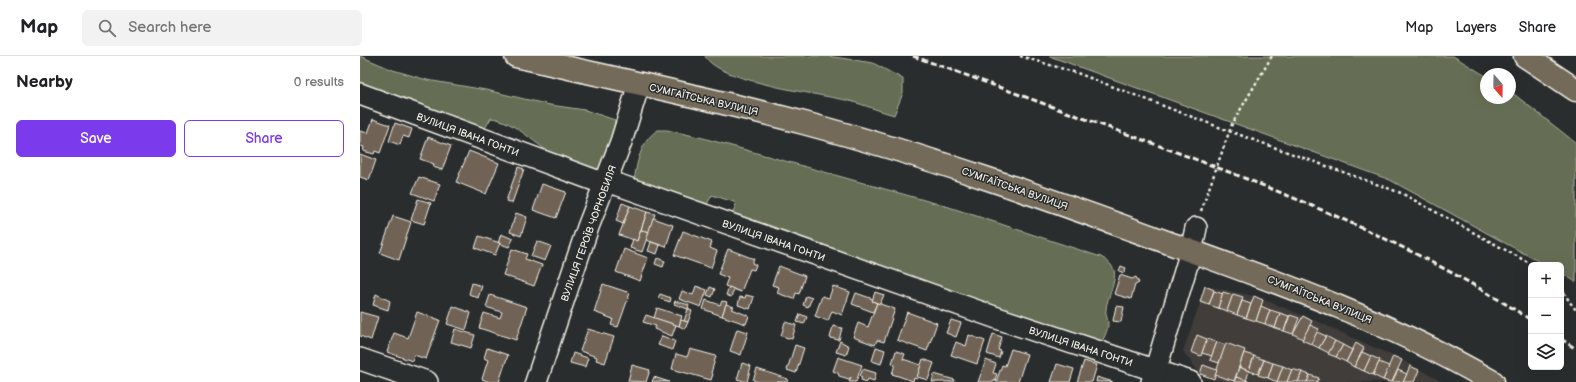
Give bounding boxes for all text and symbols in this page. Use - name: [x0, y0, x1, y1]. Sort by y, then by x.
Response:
- search box: [82, 10, 362, 46]
- text: Map: [20, 16, 58, 39]
- icon: search: [96, 17, 118, 39]
- text: Search here: [128, 18, 211, 37]
- text: Map: [1405, 19, 1433, 36]
- text: Layers: [1455, 19, 1497, 36]
- text: Share: [1519, 19, 1556, 36]
- north arrow: [1480, 68, 1516, 104]
- text: Nearby: [16, 72, 73, 92]
- text: 0 results: [294, 74, 344, 90]
- street label: СУМГАЇТСЬКА ВУЛИЦЯ: [648, 82, 759, 118]
- street label: ВУЛИЦЯ ІВАНА ГОНТИ: [415, 111, 521, 159]
- button: Save: [16, 120, 176, 157]
- button: Share: [184, 120, 344, 157]
- street label: ВУЛИЦЯ ГЕРОЇВ ЧОРНОБИЛЯ: [559, 164, 619, 303]
- street label: СУМГАЇТСЬКА ВУЛИЦЯ: [960, 165, 1069, 213]
- street label: ВУЛИЦЯ ІВАНА ГОНТИ: [721, 218, 827, 264]
- map controls: [1528, 262, 1564, 370]
- button: +: [1528, 262, 1564, 298]
- street label: СУМГАЇТСЬКА ВУЛИЦЯ: [1266, 273, 1374, 326]
- button: −: [1528, 298, 1564, 334]
- street label: ВУЛИЦЯ ІВАНА ГОНТИ: [1027, 325, 1134, 369]
- button: layers: [1528, 334, 1564, 370]

